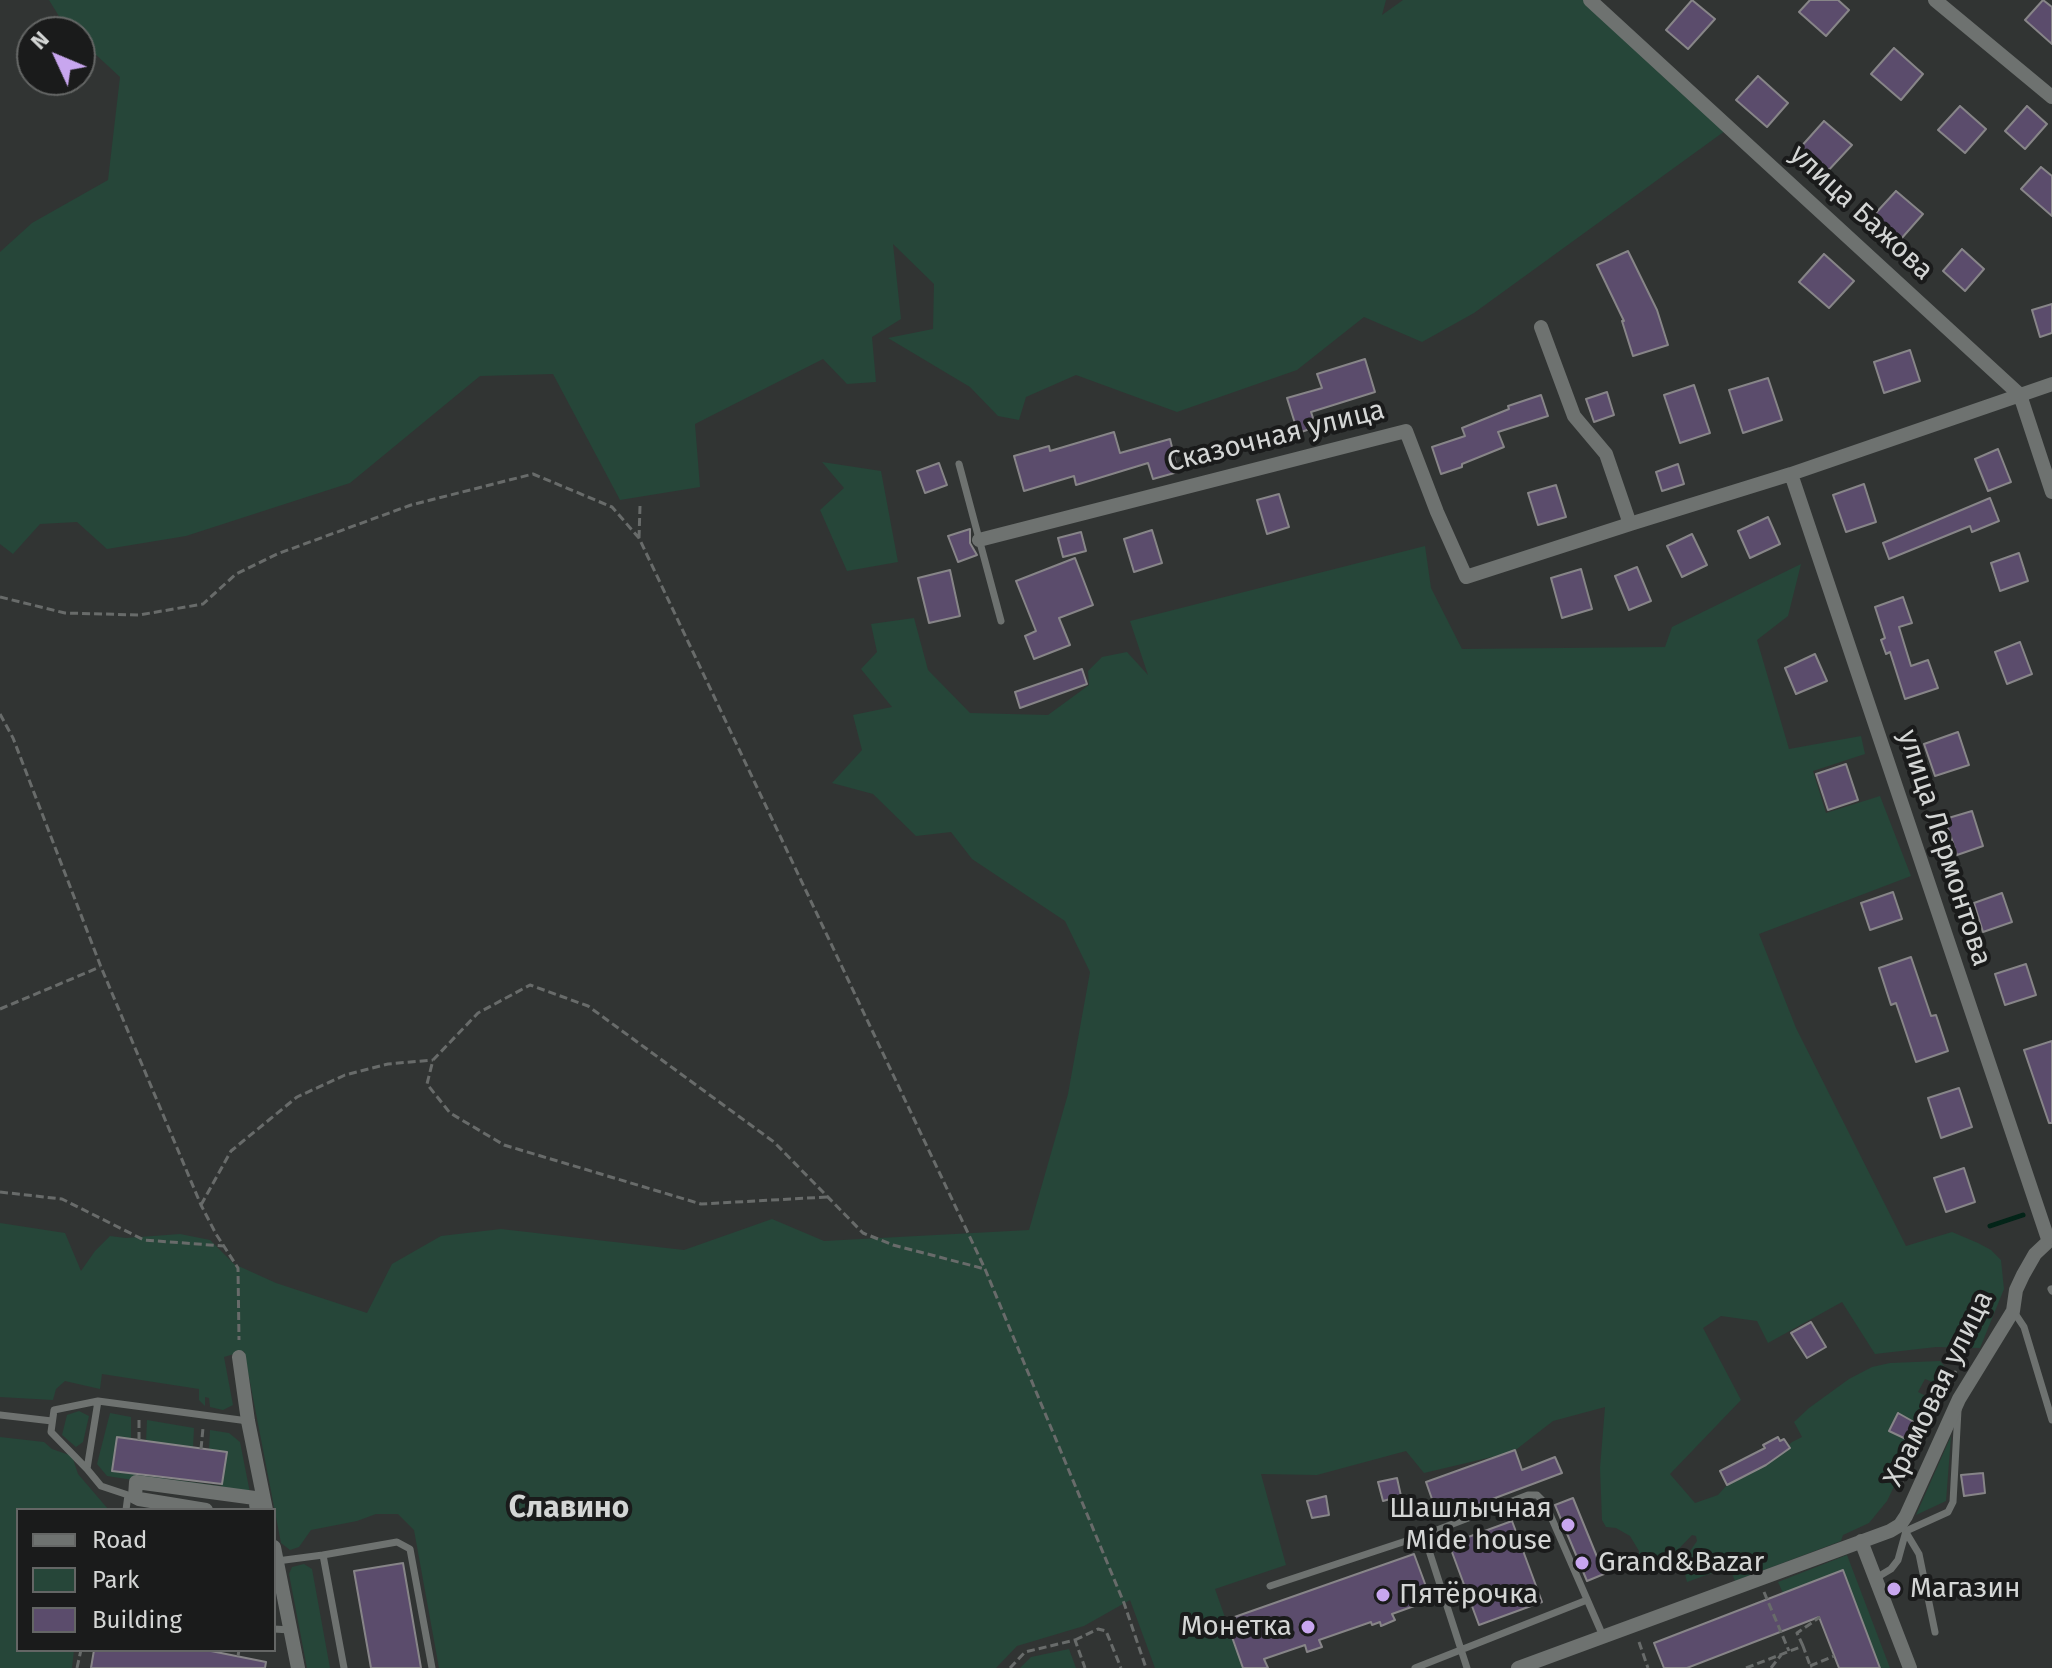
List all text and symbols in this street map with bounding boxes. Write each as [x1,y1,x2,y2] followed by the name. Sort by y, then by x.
[16,16,96,96] north arrow
[25,26,55,55] text: N
[1782,138,1940,288] street label: улица Бажова
[1164,394,1388,480] street label: Сказочная улица
[1890,726,1998,970] street label: улица Лермонтова
[1877,1286,2001,1492] street label: Храмовая улица
[509,1491,629,1527] district label: Славино
[1389,1492,1552,1558] place label: Шашлычная Mide house
[16,1508,276,1652] legend
[1559,1516,1577,1534] marker: Шашлычная Mide house
[92,1526,147,1554] text: Road
[1598,1546,1764,1580] place label: Grand&Bazar
[1573,1554,1591,1572] marker: Grand&Bazar
[92,1566,139,1594] text: Park
[1910,1572,2021,1606] place label: Магазин
[1399,1578,1538,1612] place label: Пятёрочка
[1885,1580,1903,1598] marker: Магазин
[1374,1586,1392,1604] marker: Пятёрочка
[92,1606,182,1634] text: Building
[1181,1610,1292,1644] place label: Монетка
[1299,1618,1317,1636] marker: Монетка

